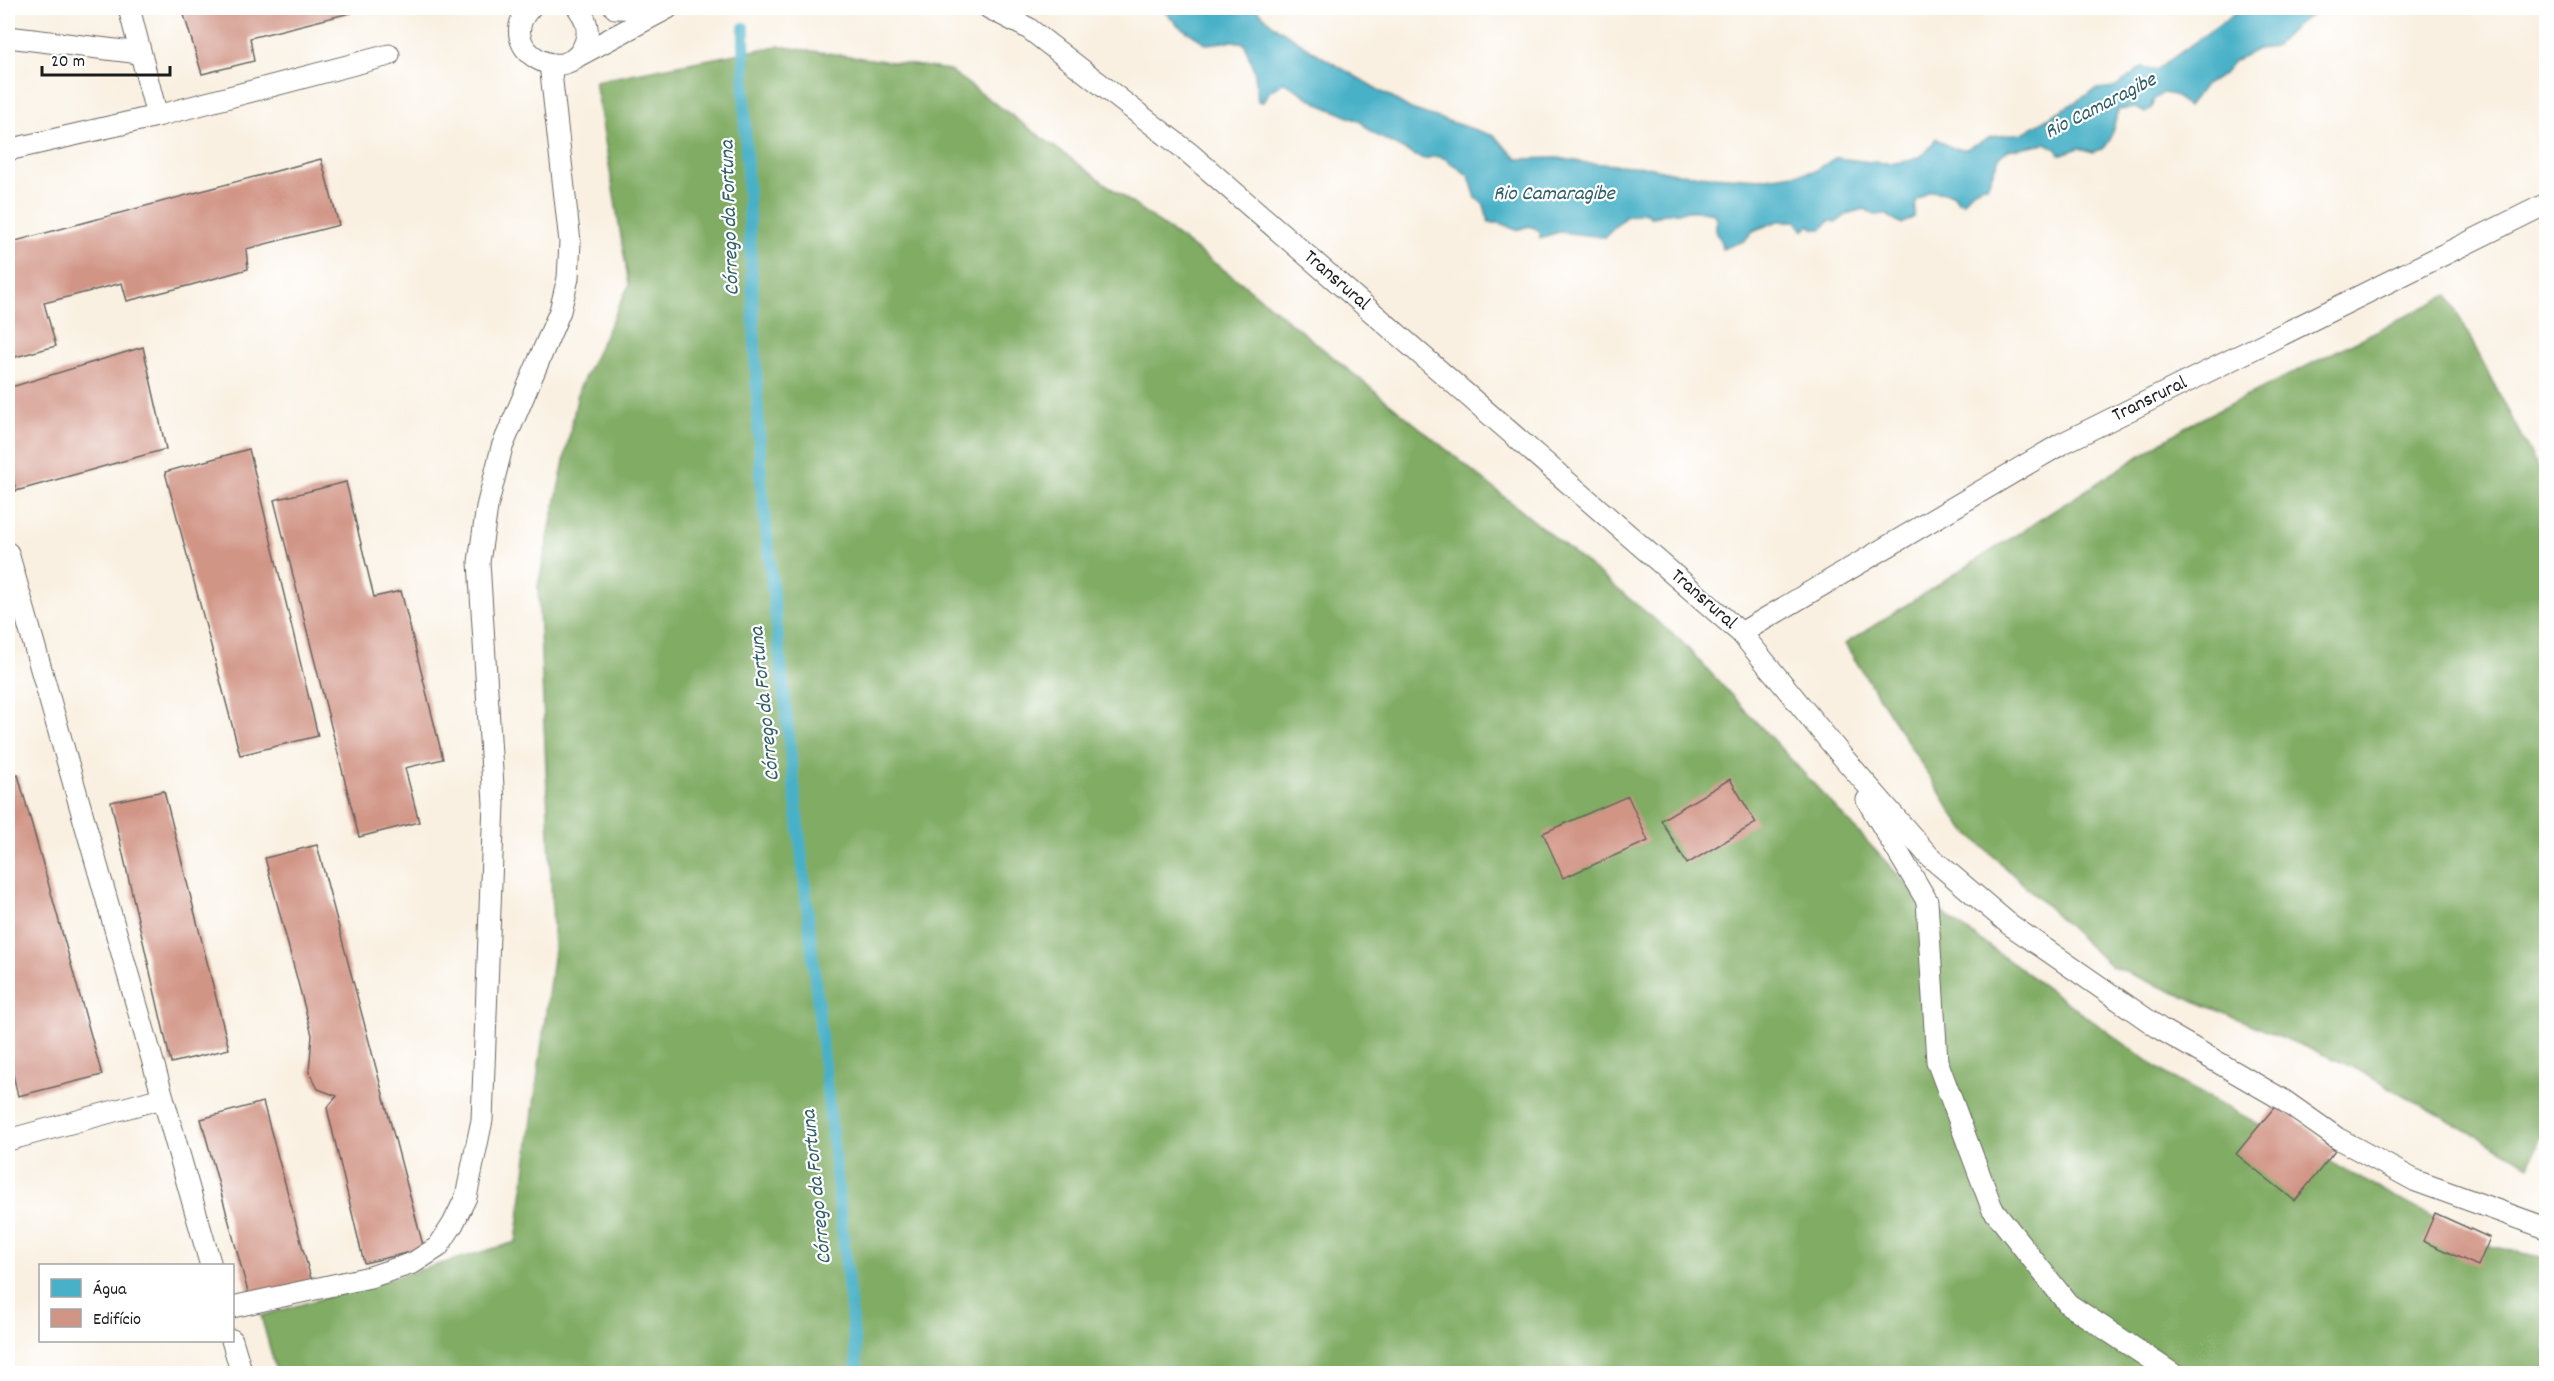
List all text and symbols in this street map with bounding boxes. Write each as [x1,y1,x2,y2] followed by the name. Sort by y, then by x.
[42,39,170,77] scale bar
[51,50,85,75] text: 20 m
[2040,65,2164,148] water label: Rio Camaragibe
[713,139,749,296] water label: Córrego da Fortuna
[1493,180,1617,210] water label: Rio Camaragibe
[1297,244,1376,318] street label: Transrural
[2108,370,2192,430] street label: Transrural
[1664,563,1743,637] street label: Transrural
[743,624,789,783] water label: Córrego da Fortuna
[795,1107,841,1266] water label: Córrego da Fortuna
[39,1264,234,1342] legend
[93,1278,127,1303] text: Água
[93,1308,141,1333] text: Edifício

